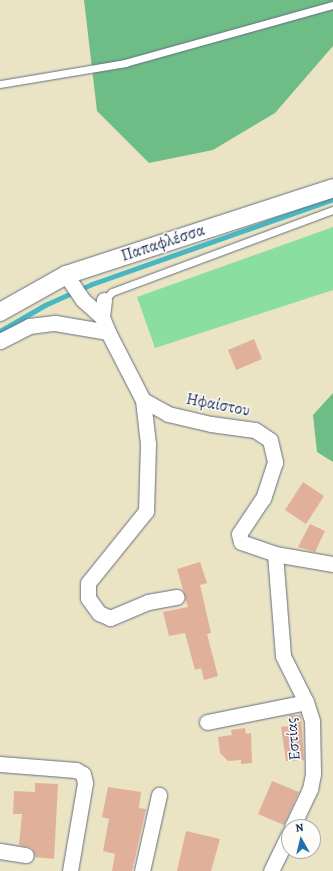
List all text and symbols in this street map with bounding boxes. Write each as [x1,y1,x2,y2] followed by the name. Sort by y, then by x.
[119,220,207,266] street label: Παπαφλέσσα
[185,389,251,421] street label: Ηφαίστου
[282,717,304,761] street label: Εστίας
[281,819,321,859] north arrow
[294,820,304,836] text: N

